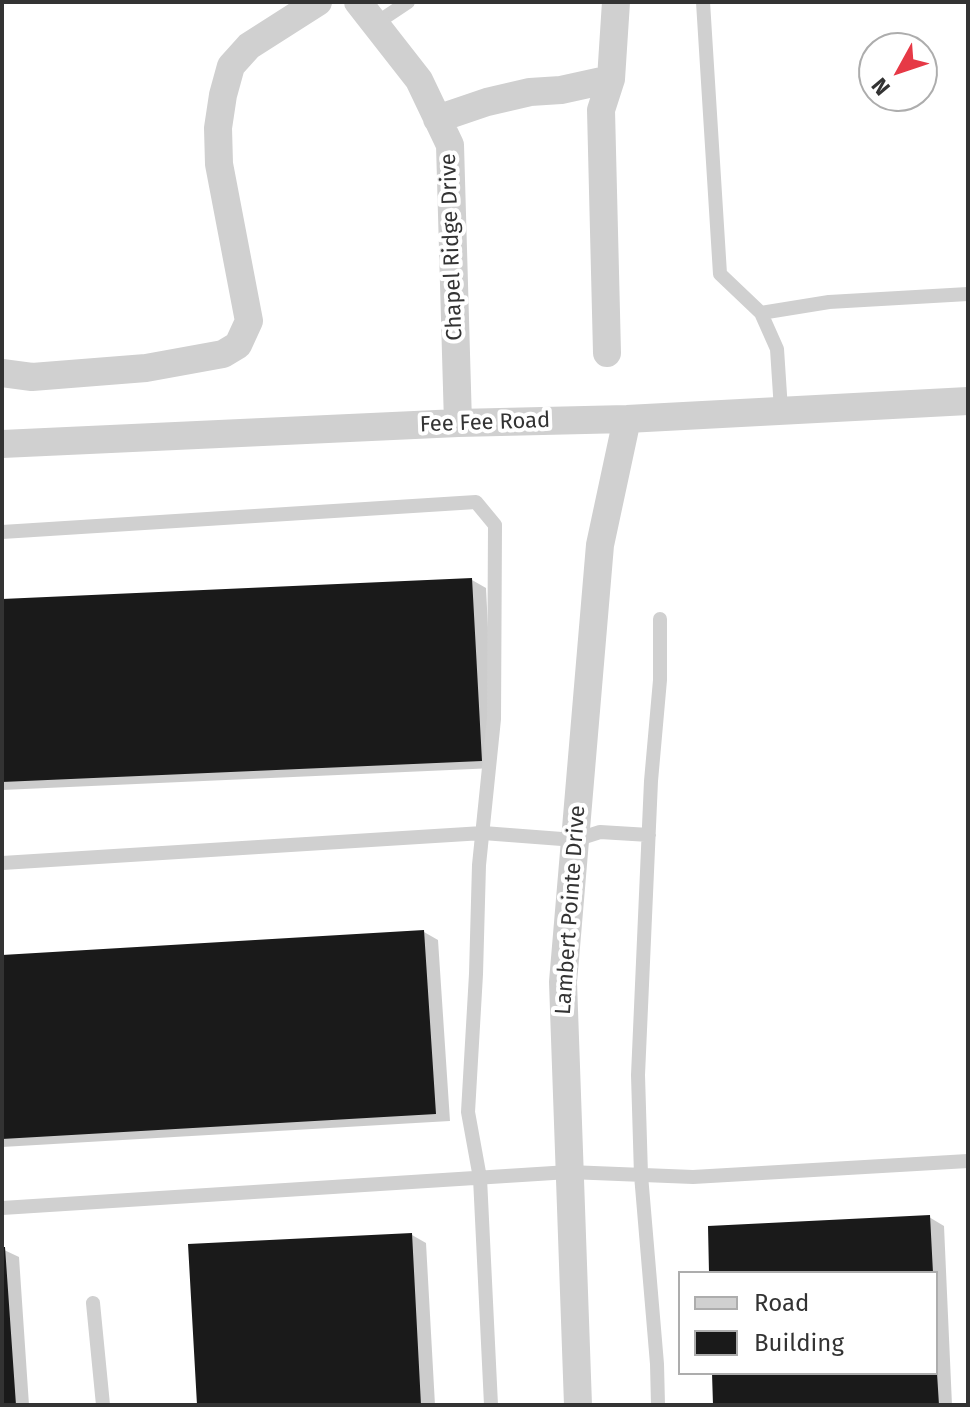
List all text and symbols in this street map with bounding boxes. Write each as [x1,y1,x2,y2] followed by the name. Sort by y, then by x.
[858,32,938,112] north arrow
[866,72,896,101] text: N
[436,153,468,341] street label: Chapel Ridge Drive
[419,408,551,438] street label: Fee Fee Road
[551,804,591,1016] street label: Lambert Pointe Drive
[678,1271,938,1375] legend
[754,1289,809,1317] text: Road
[754,1329,844,1357] text: Building

